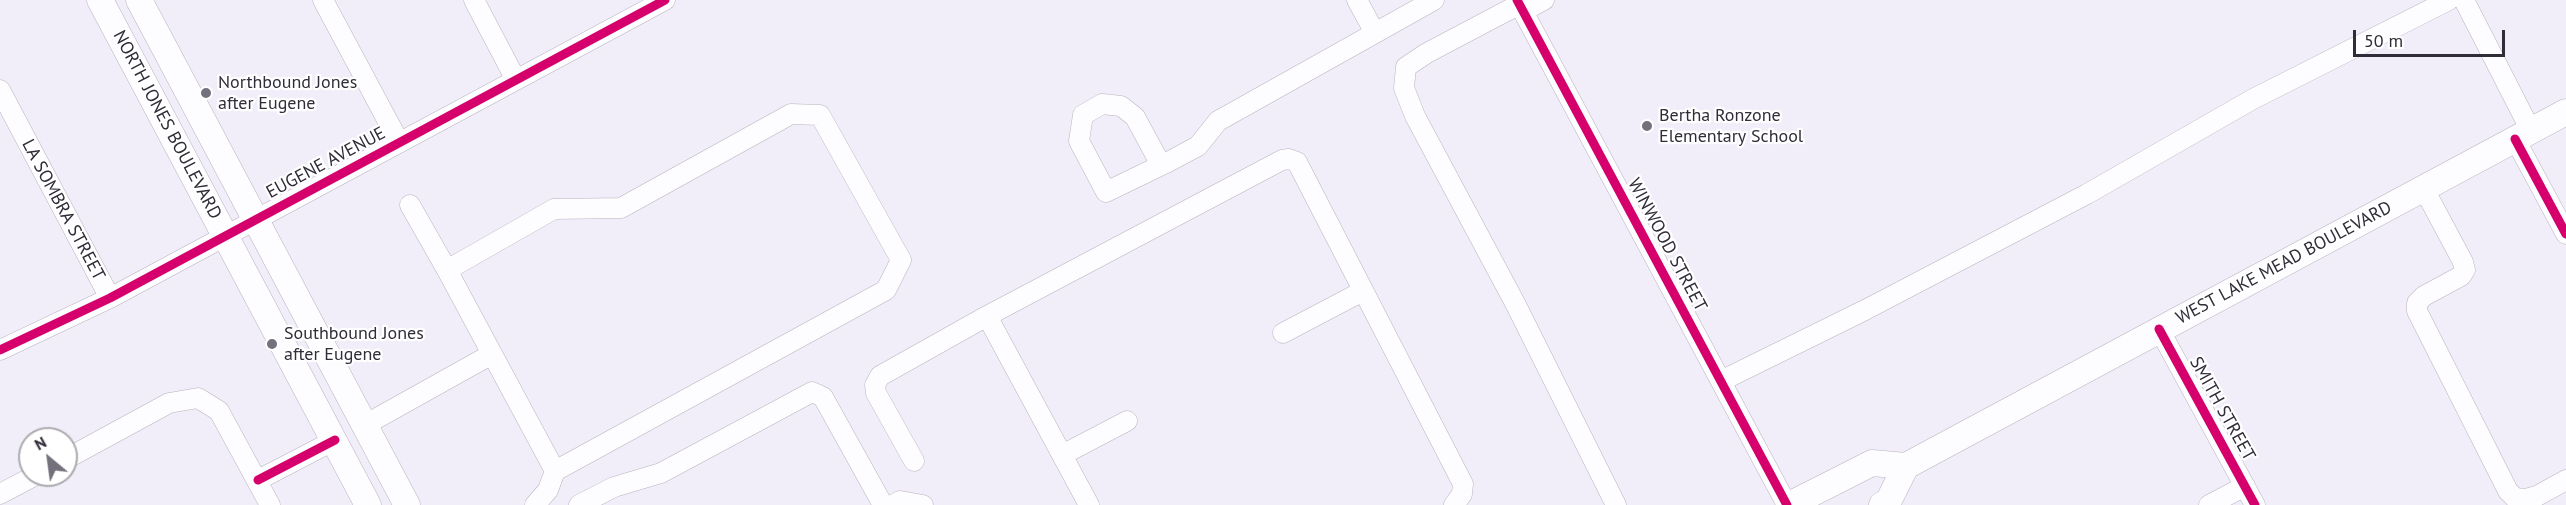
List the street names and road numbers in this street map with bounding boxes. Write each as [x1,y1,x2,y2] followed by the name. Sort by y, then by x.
[108,27,226,223] street label: NORTH JONES BOULEVARD
[263,123,389,203] street label: EUGENE AVENUE
[17,136,109,284] street label: LA SOMBRA STREET
[1623,175,1711,315] street label: WINWOOD STREET
[2172,197,2396,329] street label: WEST LAKE MEAD BOULEVARD
[2185,353,2259,465] street label: SMITH STREET

